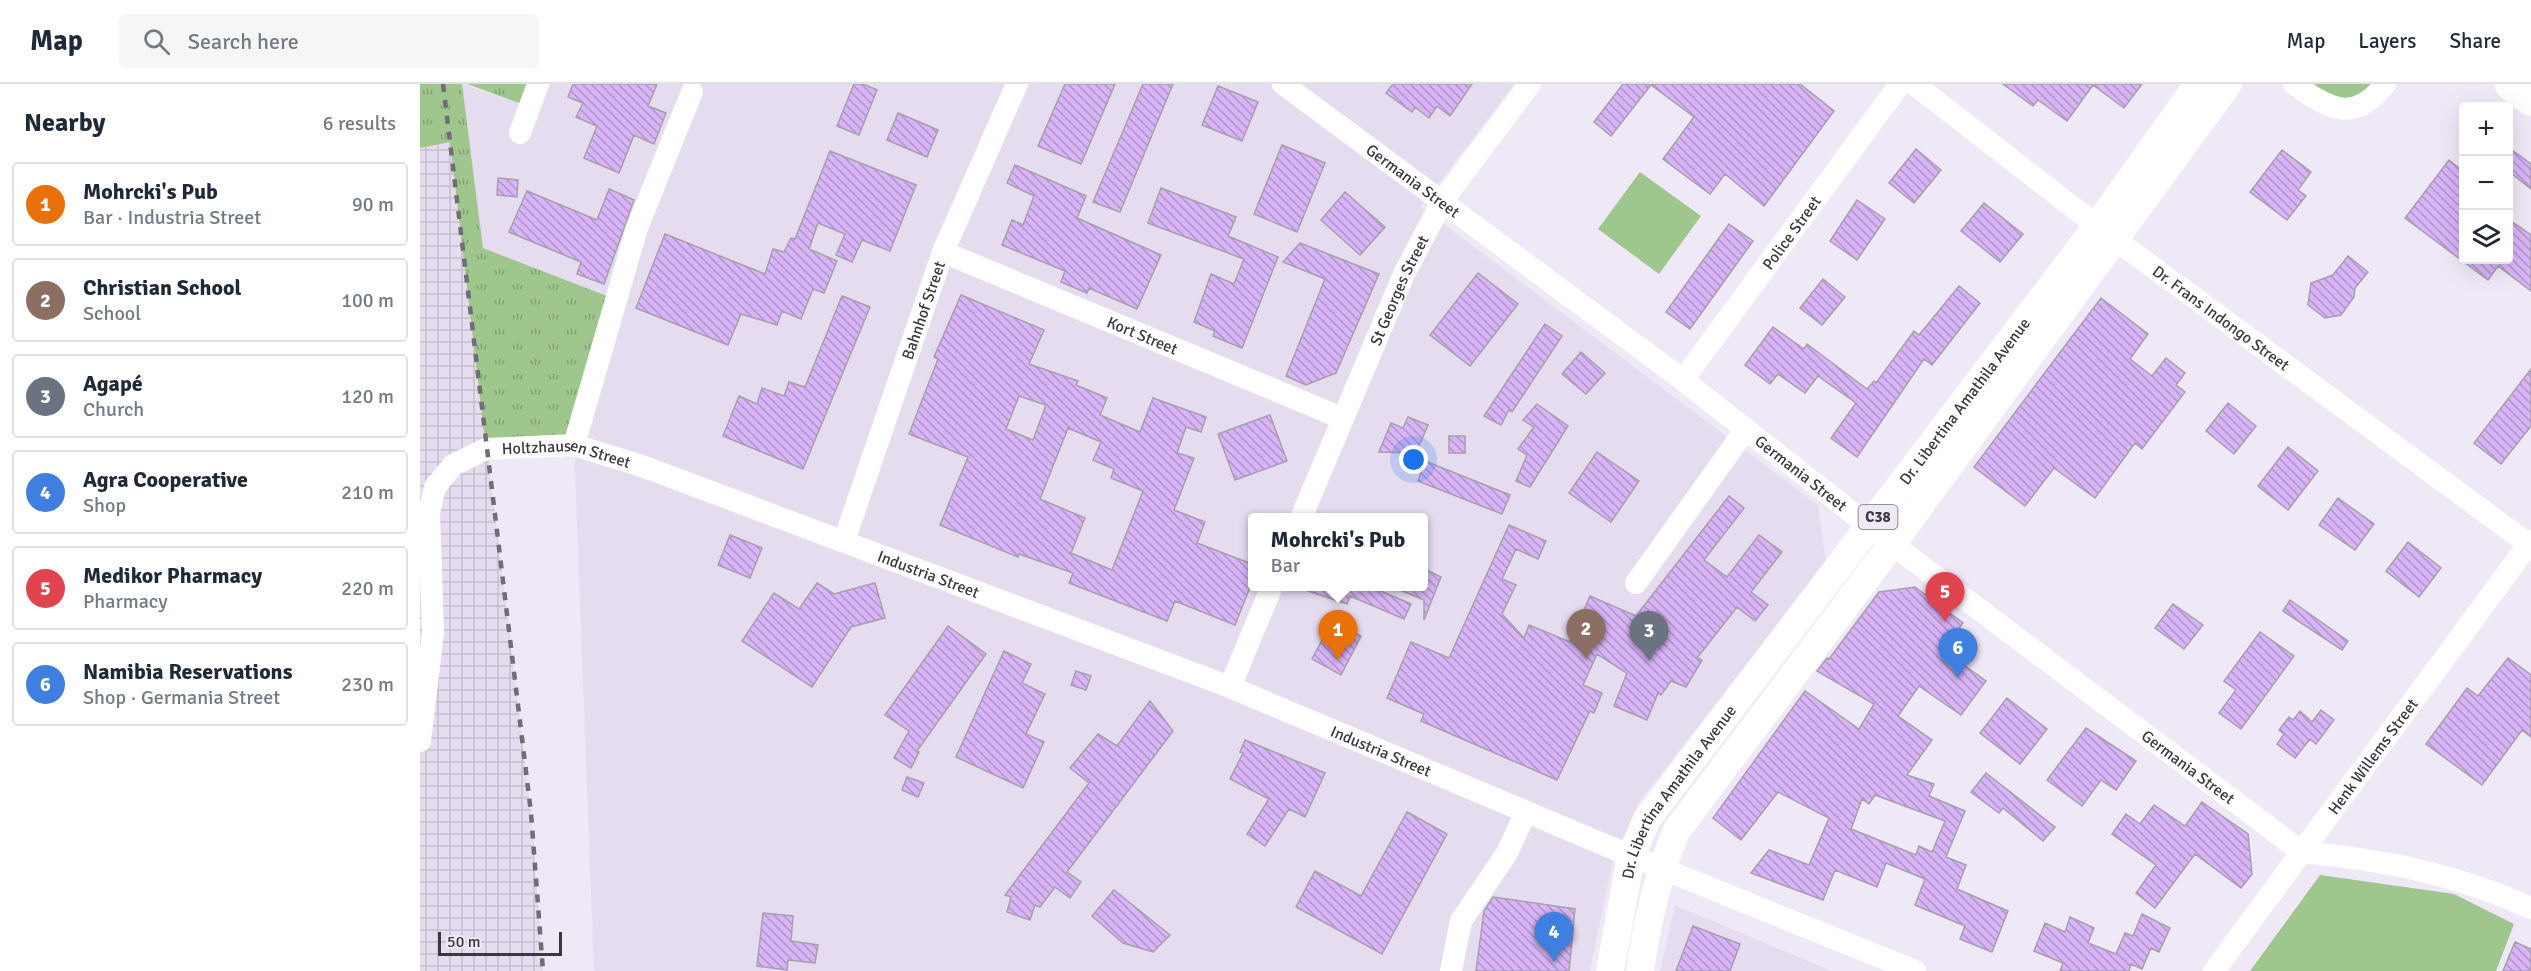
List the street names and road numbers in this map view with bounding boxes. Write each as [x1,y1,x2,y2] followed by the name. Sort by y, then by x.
[1362,140,1464,223] street label: Germania Street
[1758,192,1826,274] street label: Police Street
[1366,232,1434,349] street label: St Georges Street
[898,258,950,362] street label: Bahnhof Street
[2148,261,2293,376] street label: Dr. Frans Indongo Street
[1104,312,1181,360] street label: Kort Street
[1895,314,2035,489] street label: Dr. Libertina Amathila Avenue
[1751,431,1851,516] street label: Germania Street
[501,435,633,473] street label: Holtzhausen Street
[1858,505,1898,529] road number: C38
[874,546,982,603] street label: Industria Street
[2324,694,2423,819] street label: Henk Willems Street
[1618,701,1741,881] street label: Dr. Libertina Amathila Avenue
[1327,722,1434,782] street label: Industria Street
[2137,726,2239,809] street label: Germania Street

